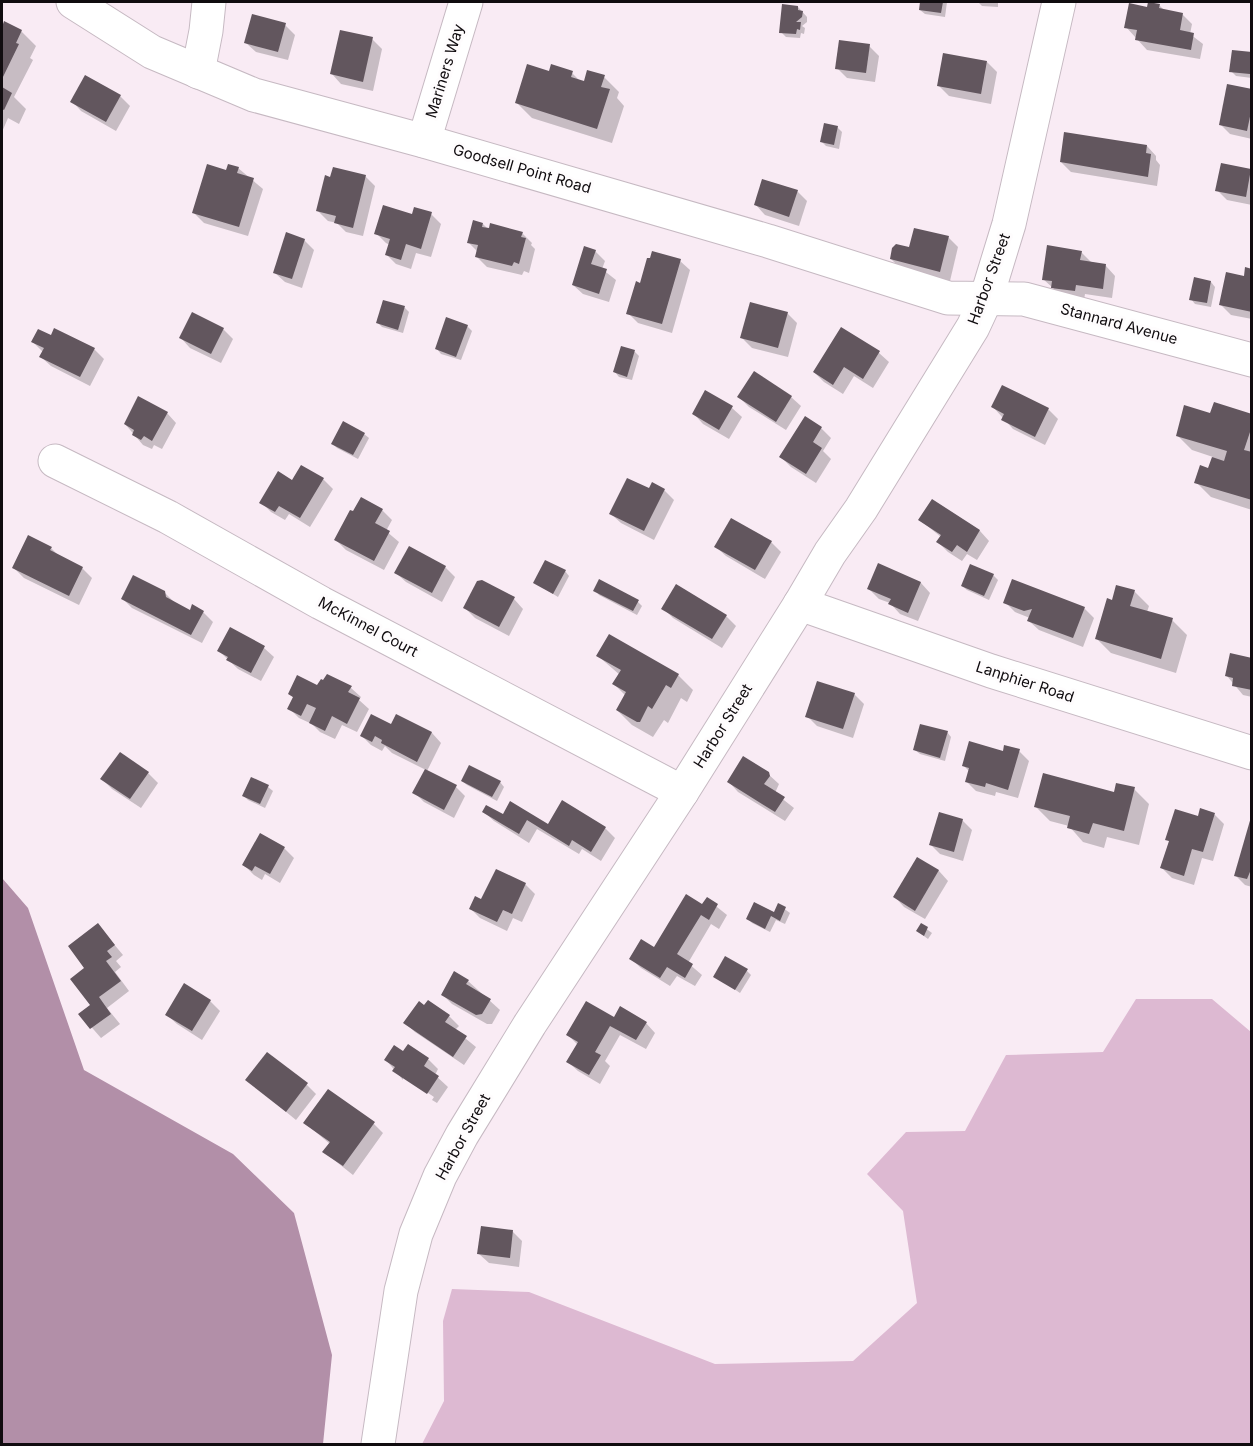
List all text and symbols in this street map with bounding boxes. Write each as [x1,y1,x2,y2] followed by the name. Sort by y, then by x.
[421,21,468,120] street label: Mariners Way
[451,140,593,197] street label: Goodsell Point Road
[963,230,1014,327] street label: Harbor Street
[1058,299,1180,348] street label: Stannard Avenue
[315,592,421,661] street label: McKinnel Court
[974,657,1077,706] street label: Lanphier Road
[689,680,756,771] street label: Harbor Street
[431,1090,494,1183] street label: Harbor Street

